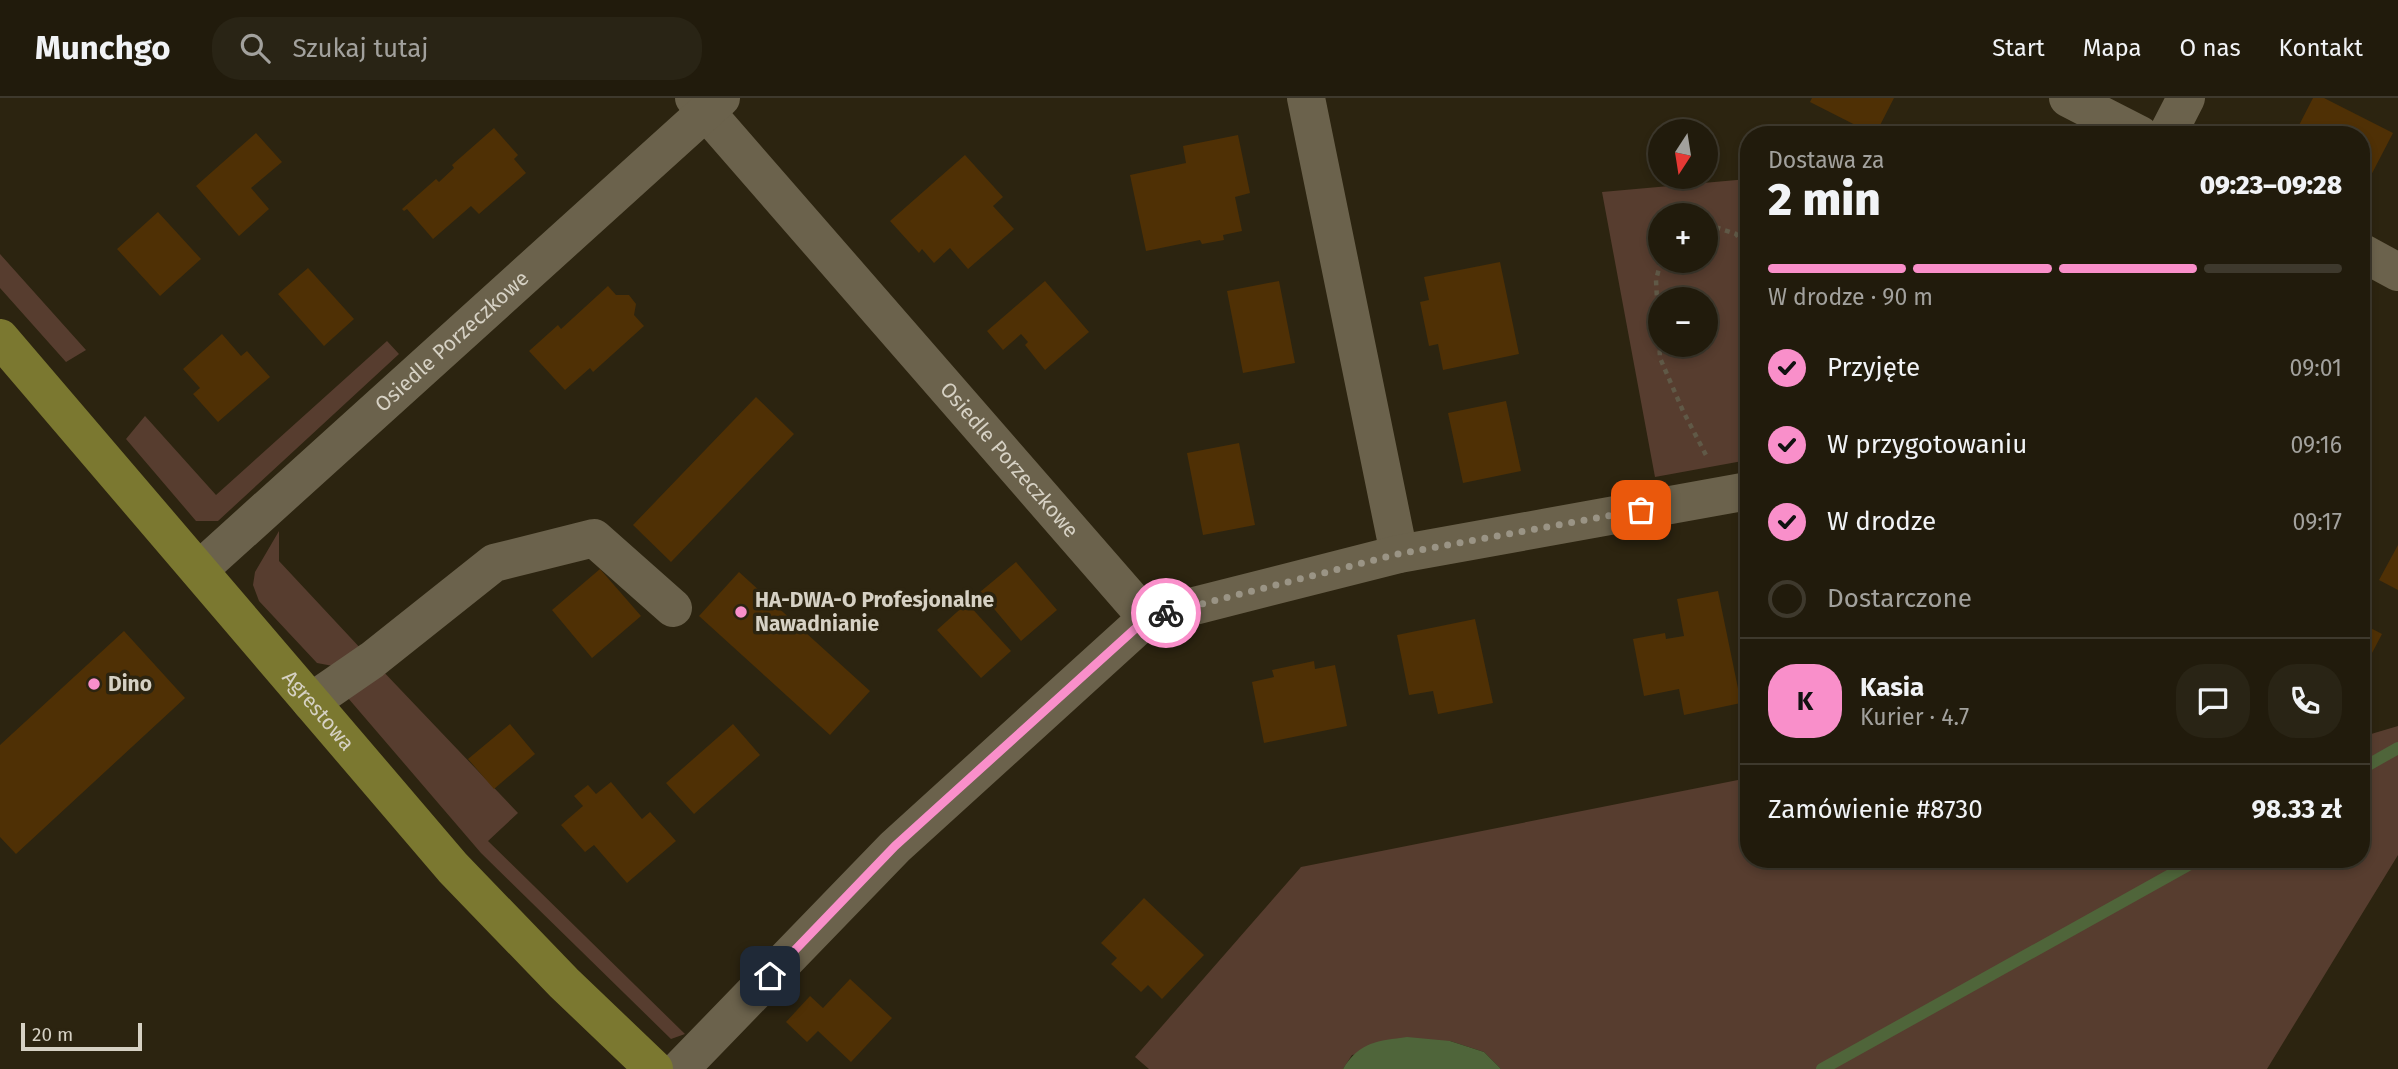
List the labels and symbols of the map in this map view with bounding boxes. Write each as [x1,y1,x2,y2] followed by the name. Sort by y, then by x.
[1648,119,1718,189] north arrow
[370,265,534,417] street label: Osiedle Porzeczkowe
[934,377,1084,543] street label: Osiedle Porzeczkowe
[1611,480,1671,540] pin
[1131,578,1201,648] courier
[755,587,995,637] place label: HA-DWA-O Profesjonalne Nawadnianie
[733,604,749,620] marker: HA-DWA-O Profesjonalne Nawadnianie
[277,665,360,756] street label: Agrestowa
[108,671,152,697] place label: Dino
[86,676,102,692] marker: Dino
[740,946,800,1006] pin
[21,1020,142,1052] scale bar

